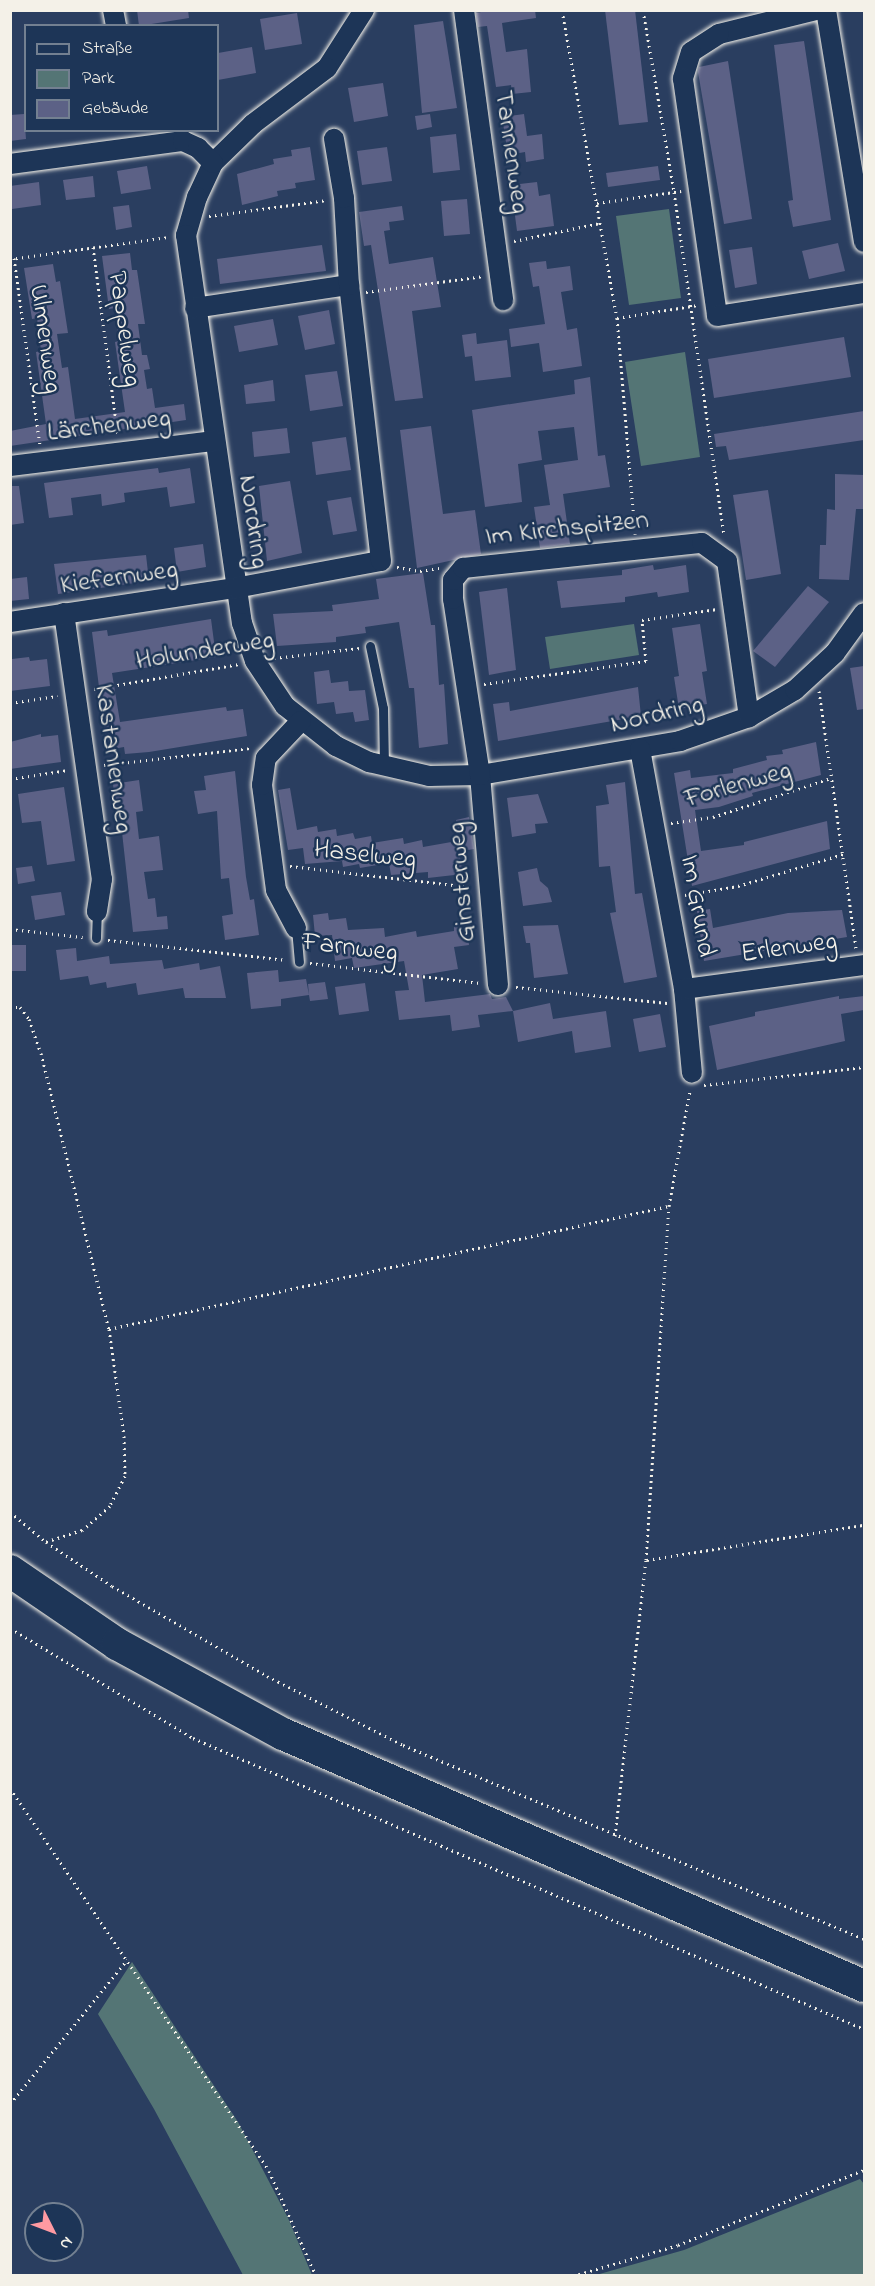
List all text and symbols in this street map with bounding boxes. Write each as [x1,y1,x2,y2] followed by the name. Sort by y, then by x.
[24,24,219,132] legend
[82,36,132,62] text: Straße
[82,66,115,92] text: Park
[486,88,536,216] street label: Tannenweg
[82,96,148,122] text: Gebäude
[100,269,148,389] street label: Pappelweg
[21,282,69,396] street label: Ulmenweg
[45,402,173,450] street label: Lärchenweg
[230,473,276,571] street label: Nordring
[484,504,650,554] street label: Im Kirchspitzen
[58,554,180,602] street label: Kiefernweg
[133,624,277,678] street label: Holunderweg
[86,682,140,836] street label: Kastanienweg
[607,689,707,741] street label: Nordring
[681,754,795,816] street label: Forlenweg
[441,821,483,943] street label: Ginsterweg
[312,834,418,876] street label: Haselweg
[672,852,722,960] street label: Im Grund
[739,925,839,971] street label: Erlenweg
[301,926,399,970] street label: Farnweg
[24,2202,84,2262] north arrow
[53,2231,78,2255] text: N

